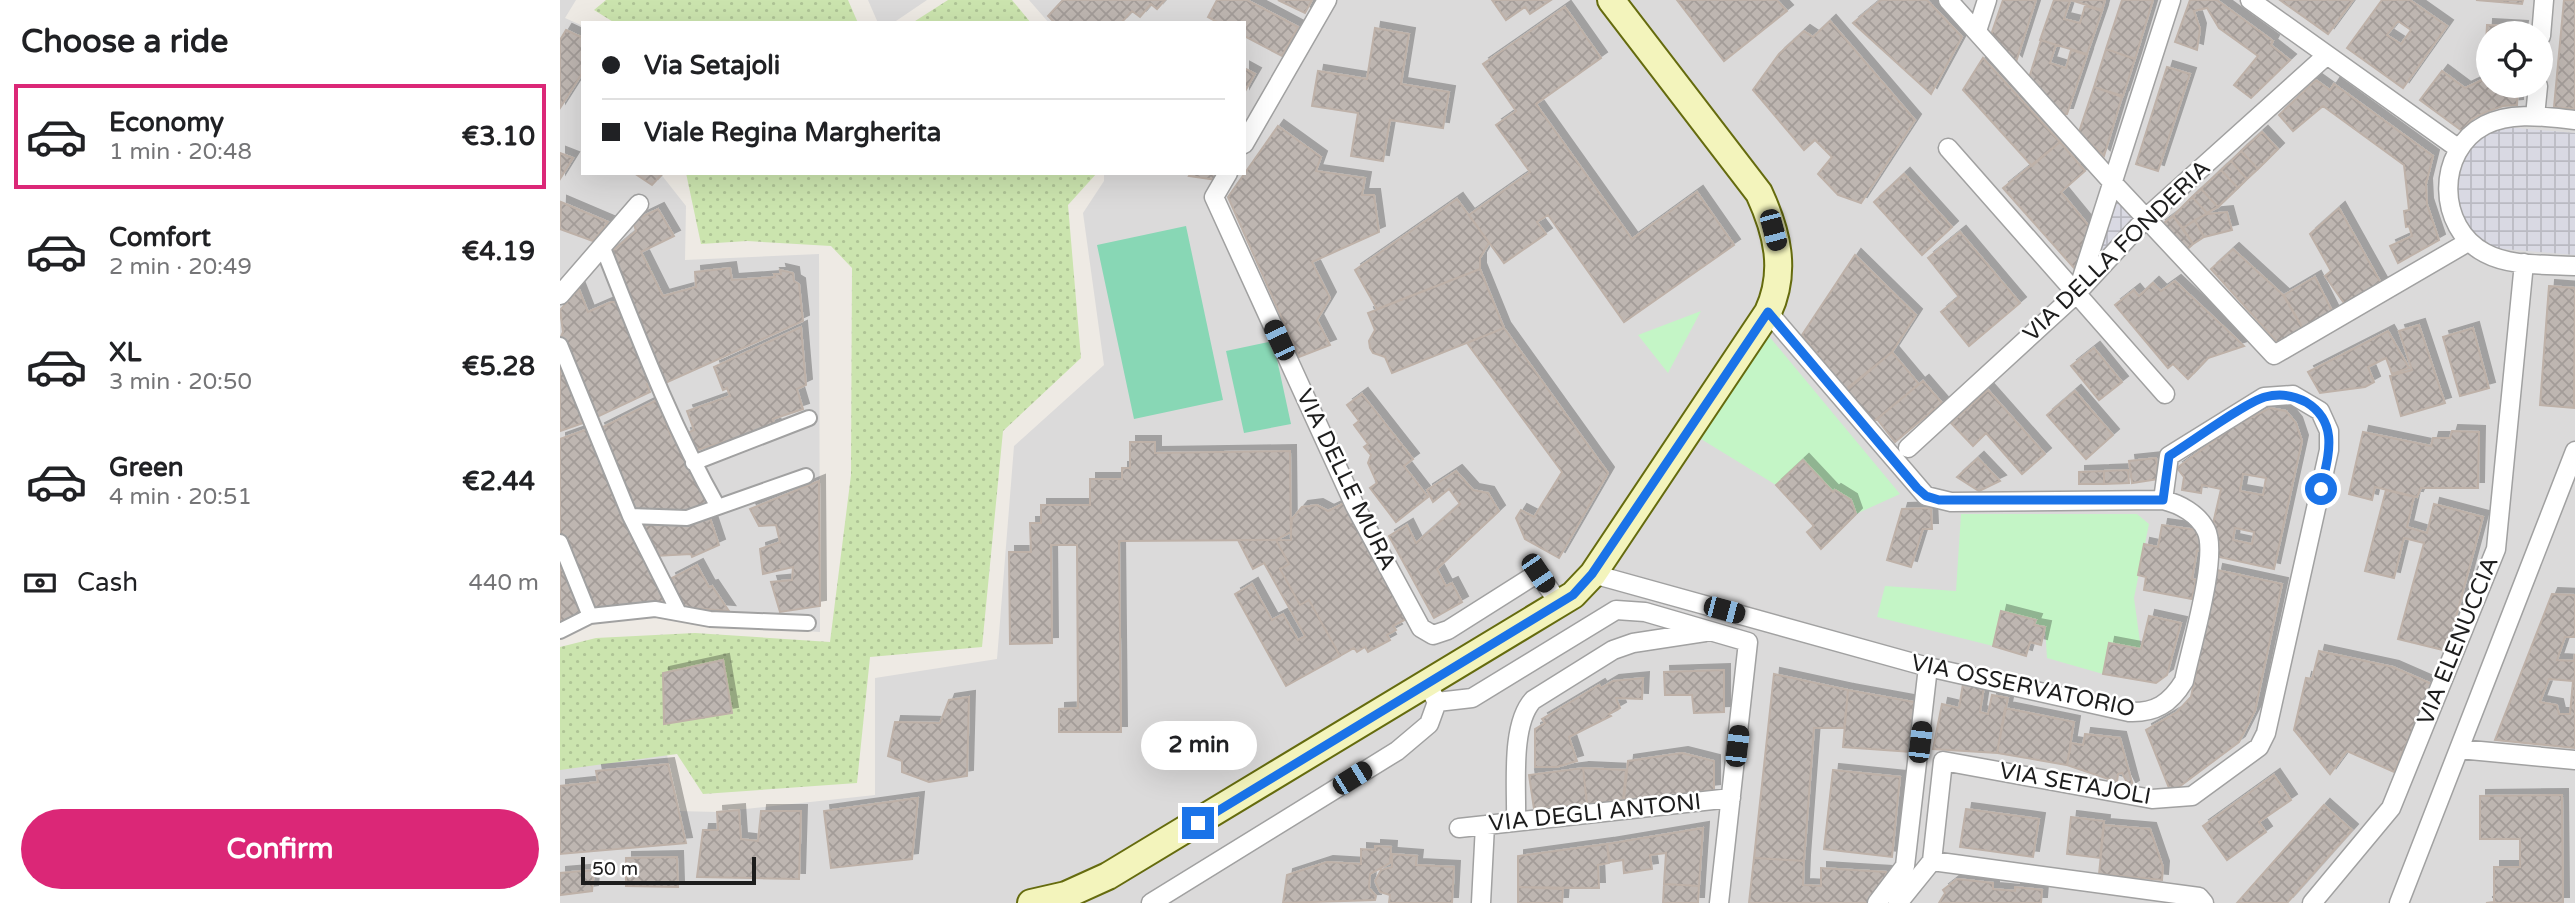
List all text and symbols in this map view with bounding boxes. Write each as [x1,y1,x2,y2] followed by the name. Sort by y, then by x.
[2476,21,2553,98] map controls
[2476,21,2553,98] button: locate
[21,23,228,61] text: Choose a ride
[644,50,780,81] text: Via Setajoli
[25,105,88,168] icon: car
[109,107,224,138] text: Economy
[644,117,941,148] text: Viale Regina Margherita
[462,121,535,152] text: €3.10
[109,138,252,166] text: 1 min · 20:48
[2018,154,2216,348] street label: VIA DELLA FONDERIA
[1758,207,1789,253] car
[25,220,88,283] icon: car
[109,222,211,253] text: Comfort
[462,236,535,267] text: €4.19
[109,253,252,281] text: 2 min · 20:49
[1261,317,1298,363] car
[25,335,88,398] icon: car
[109,337,141,368] text: XL
[462,351,535,382] text: €5.28
[109,368,252,396] text: 3 min · 20:50
[1290,385,1402,575] street label: VIA DELLE MURA
[25,450,88,513] icon: car
[109,452,184,483] text: Green
[462,466,535,497] text: €2.44
[2305,473,2337,505] route start
[109,483,252,511] text: 4 min · 20:51
[1518,550,1559,596] car
[2411,553,2505,729] street label: VIA ELENUCCIA
[21,564,59,602] icon: cash
[77,567,138,598] text: Cash
[469,569,539,597] text: 440 m
[1701,594,1748,626] car
[1909,649,2137,723] street label: VIA OSSERVATORIO
[1908,720,1933,764] car
[1140,722,1256,770] callout: 2 min
[1725,724,1750,768] car
[1168,731,1230,759] text: 2 min
[1997,757,2153,811] street label: VIA SETAJOLI
[1329,758,1376,798] car
[1487,788,1703,838] street label: VIA DEGLI ANTONI
[1182,807,1214,839] route end
[21,809,539,889] button: Confirm
[581,854,756,886] scale bar
[592,858,638,880] text: 50 m

